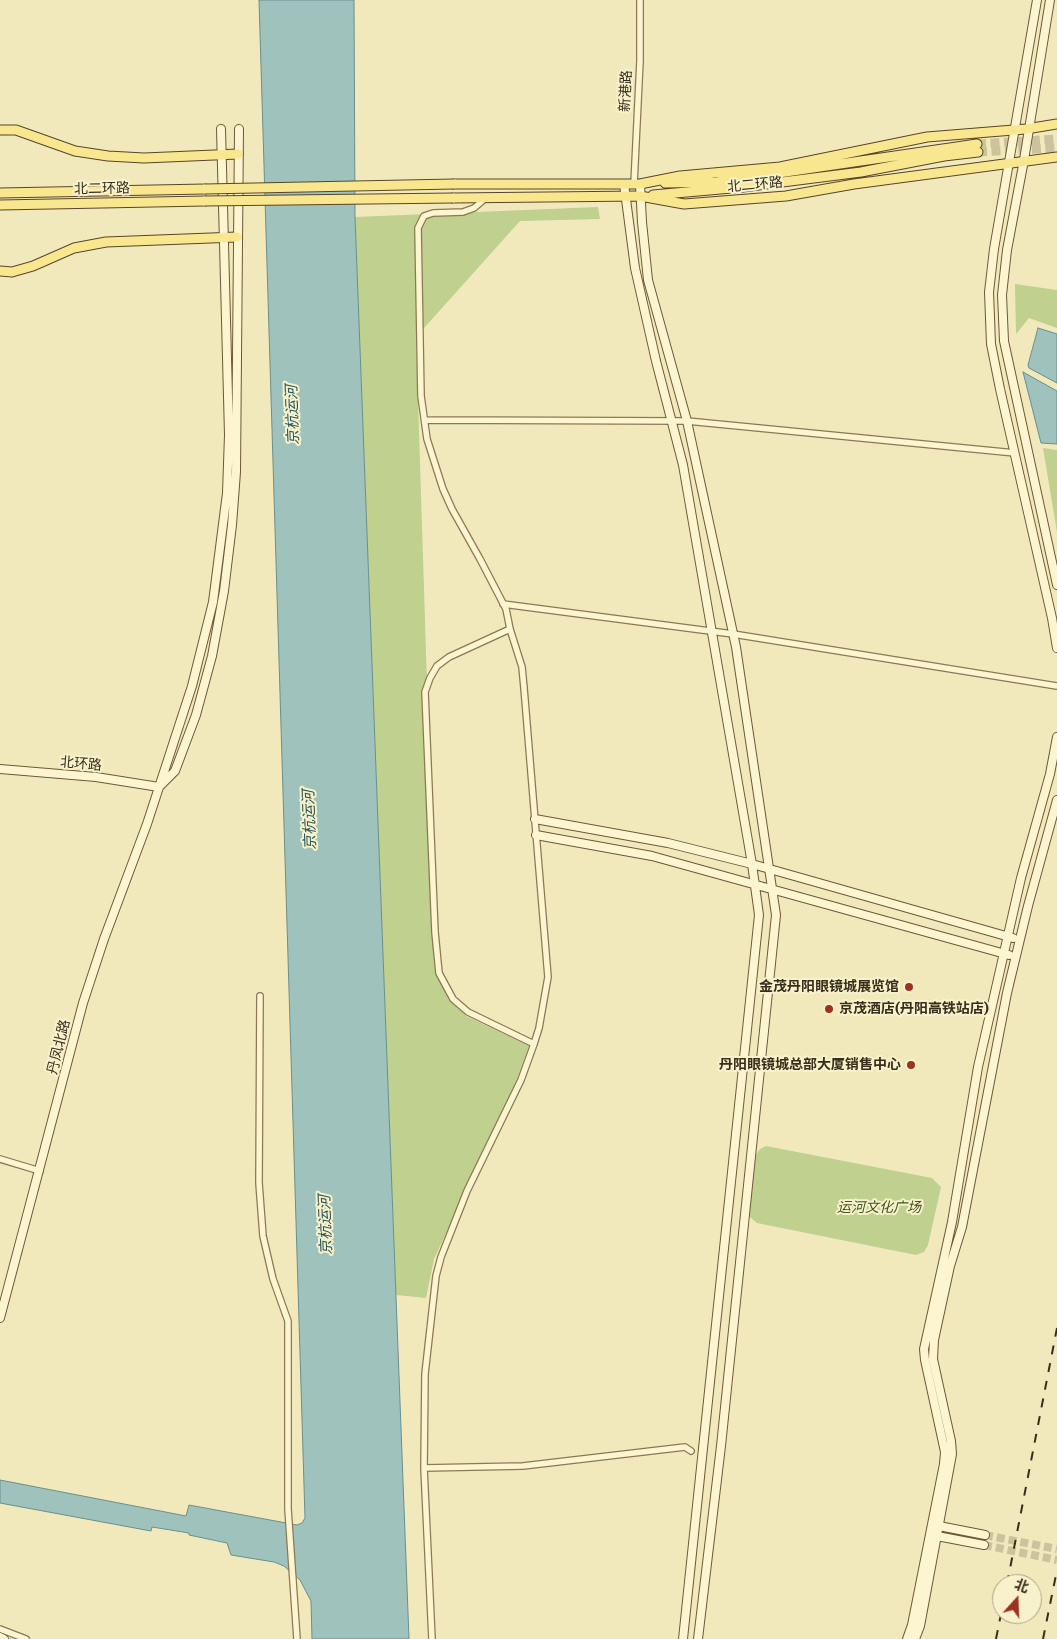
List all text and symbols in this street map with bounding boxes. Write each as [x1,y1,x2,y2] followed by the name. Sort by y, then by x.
[617,70,635,112] street label: 新港路
[726,174,784,196] street label: 北二环路
[74,180,130,198] street label: 北二环路
[283,385,303,445] water label: 京杭运河
[59,754,103,774] street label: 北环路
[300,790,320,850] water label: 京杭运河
[759,979,899,995] place label: 金茂丹阳眼镜城展览馆
[903,981,915,993] marker: 金茂丹阳眼镜城展览馆
[839,1001,989,1017] place label: 京茂酒店(丹阳高铁站店)
[823,1003,835,1015] marker: 京茂酒店(丹阳高铁站店)
[44,1018,74,1076] street label: 丹凤北路
[719,1057,901,1073] place label: 丹阳眼镜城总部大厦销售中心
[905,1059,917,1071] marker: 丹阳眼镜城总部大厦销售中心
[316,1195,336,1255] water label: 京杭运河
[837,1200,921,1216] park label: 运河文化广场
[992,1574,1042,1624] north arrow
[1012,1575,1031,1597] text: 北

